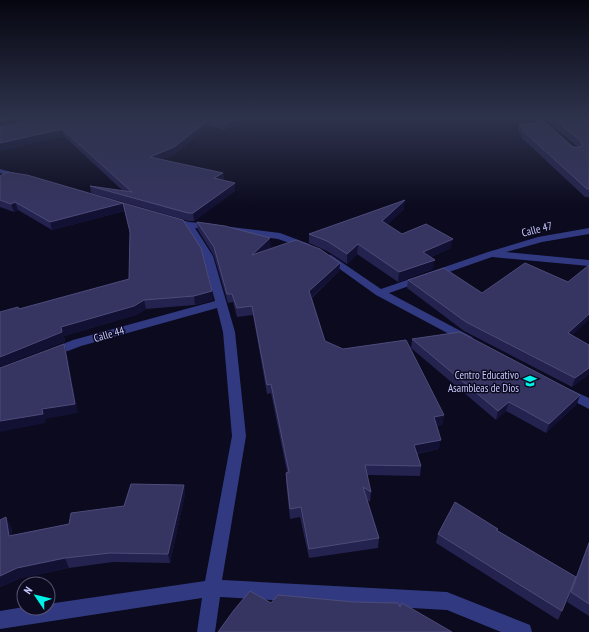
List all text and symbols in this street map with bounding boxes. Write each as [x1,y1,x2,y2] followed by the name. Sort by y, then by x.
[520,218,554,240] street label: Calle 47
[92,323,126,345] street label: Calle 44
[448,368,519,395] place label: Centro Educativo Asambleas de Dios
[522,373,538,389] school or university icon: Centro Educativo Asambleas de Dios
[16,576,56,616] north arrow
[20,584,35,597] text: N

